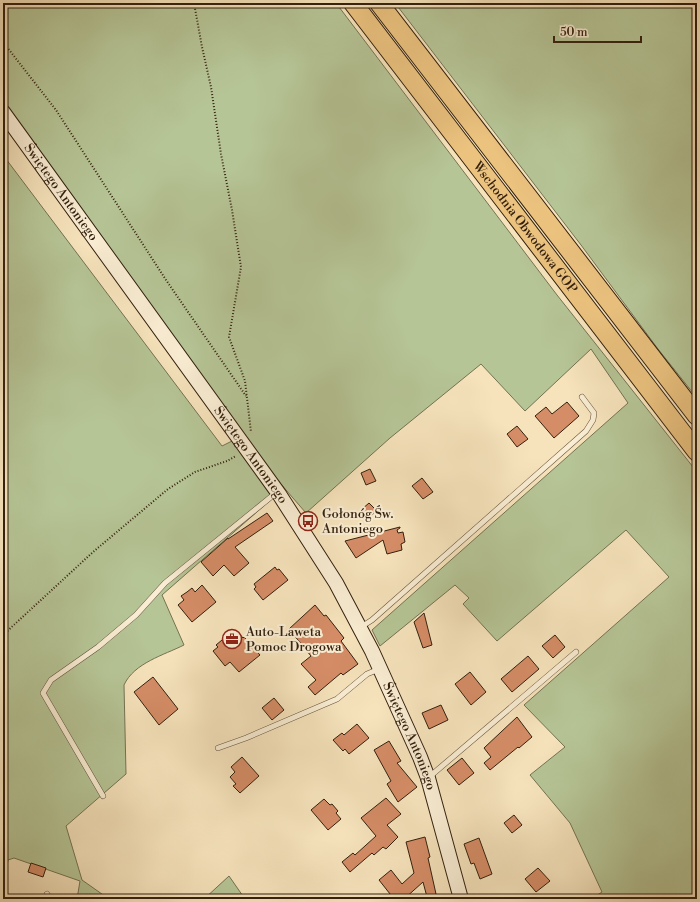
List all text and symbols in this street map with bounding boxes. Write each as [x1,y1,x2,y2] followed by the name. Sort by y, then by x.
[554,18,641,44] scale bar
[560,25,588,40] text: 50 m
[21,140,101,244] street label: Świętego Antoniego
[469,158,581,297] street label: Wschodnia Obwodowa GOP
[210,403,291,507] street label: Świętego Antoniego
[321,505,393,537] place label: Gołonóg Św. Antoniego
[297,510,319,532] bus stop icon: Gołonóg Św. Antoniego
[245,624,342,655] place label: Auto-Laweta Pomoc Drogowa
[221,628,243,650] office icon: Auto-Laweta Pomoc Drogowa
[379,679,439,792] street label: Świętego Antoniego

